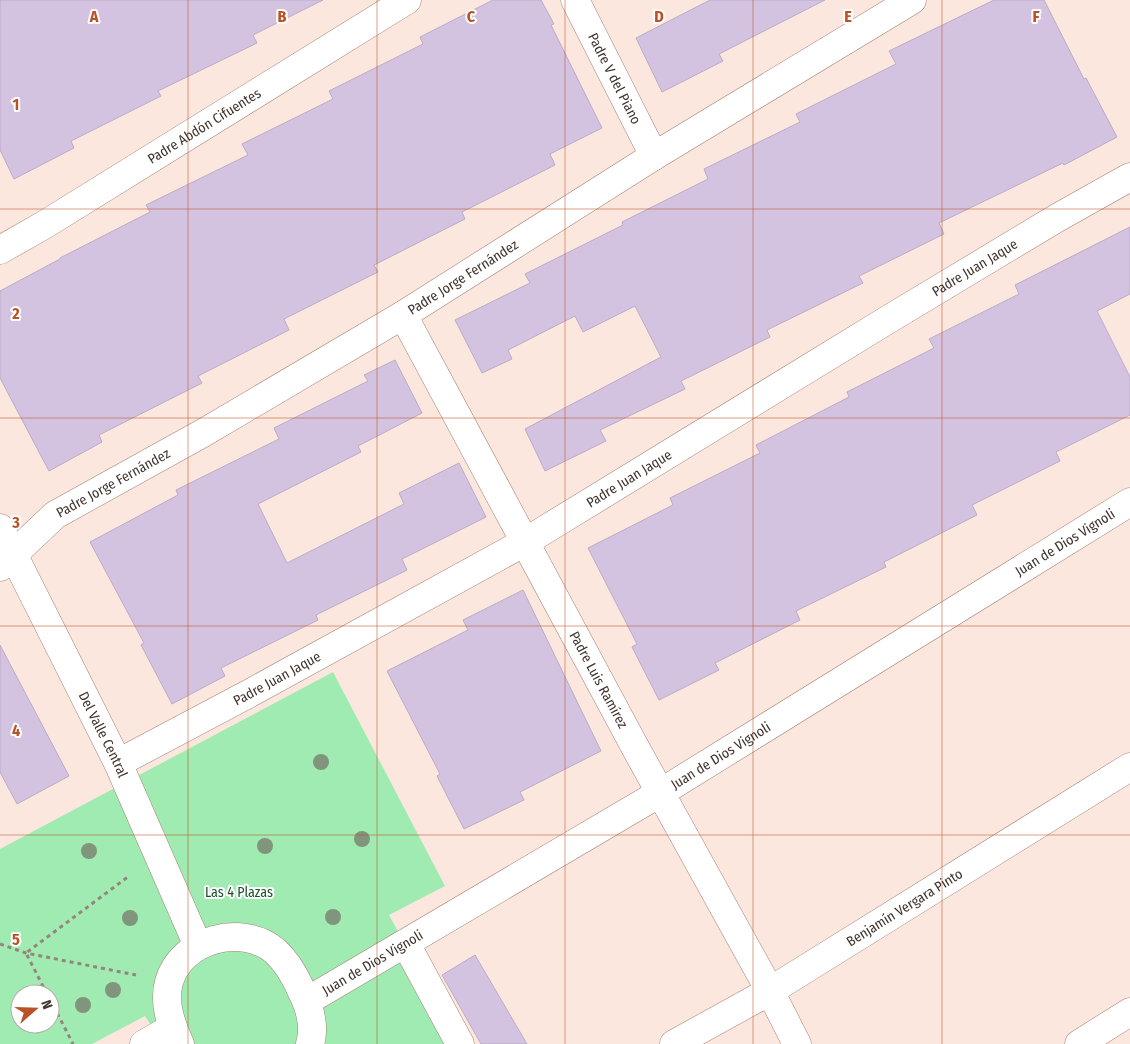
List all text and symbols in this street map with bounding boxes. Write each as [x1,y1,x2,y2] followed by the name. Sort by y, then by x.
[89,7,99,26] text: A
[278,7,287,26] text: B
[467,7,476,26] text: C
[654,7,664,26] text: D
[844,7,852,26] text: E
[1032,7,1040,26] text: F
[584,30,645,127] street label: Padre V del Piano
[145,85,264,168] street label: Padre Abdón Cifuentes
[13,95,19,114] text: 1
[405,236,522,319] street label: Padre Jorge Fernández
[929,236,1021,300] street label: Padre Juan Jaque
[11,304,20,323] text: 2
[53,445,173,522] street label: Padre Jorge Fernández
[583,446,675,511] street label: Padre Juan Jaque
[1012,505,1118,580] street label: Juan de Dios Vignoli
[11,513,20,532] text: 3
[566,629,632,732] street label: Padre Luis Ramírez
[230,648,324,709] street label: Padre Juan Jaque
[75,689,131,780] street label: Del Valle Central
[668,719,774,793] street label: Juan de Dios Vignoli
[12,721,20,740] text: 4
[843,865,966,950] street label: Benjamín Vergara Pinto
[205,884,273,901] park label: Las 4 Plazas
[319,927,426,999] street label: Juan de Dios Vignoli
[12,930,20,949] text: 5
[10,984,60,1034] north arrow
[37,998,56,1012] text: N

